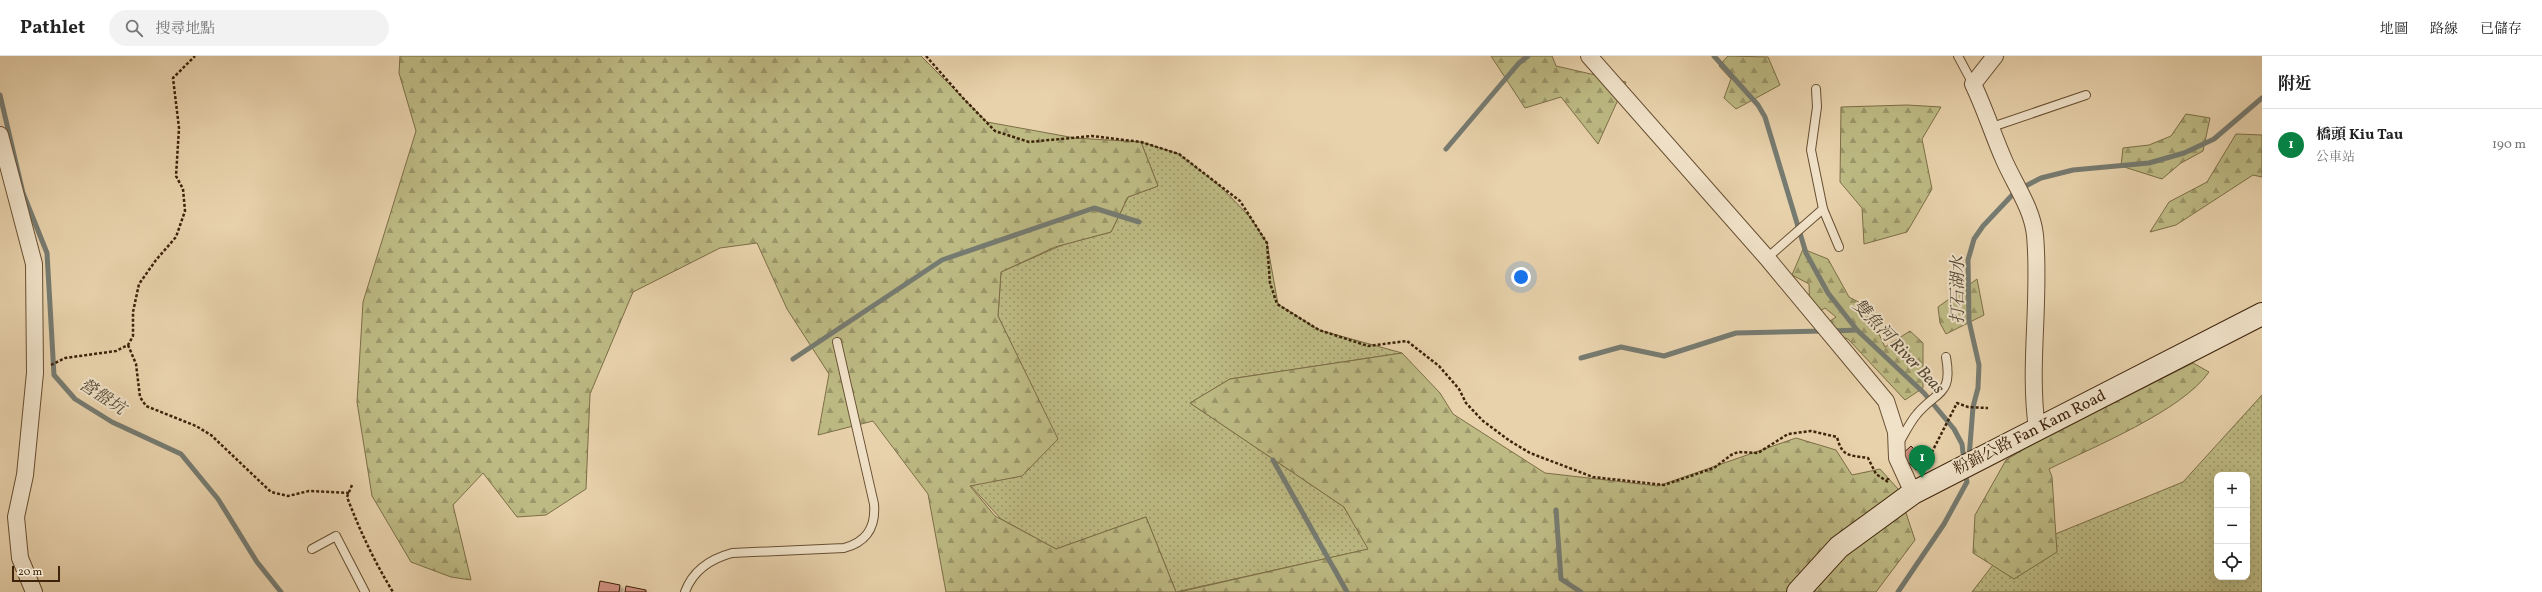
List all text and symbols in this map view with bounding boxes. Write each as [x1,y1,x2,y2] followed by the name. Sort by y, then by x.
[109,10,389,46] search box
[20,15,85,41] text: Pathlet
[123,17,145,39] icon: search
[155,19,215,40] text: 搜尋地點
[2380,20,2408,39] text: 地圖
[2430,20,2458,39] text: 路線
[2480,20,2522,39] text: 已儲存
[2278,73,2312,96] text: 附近
[2316,125,2403,146] text: 橋頭 Kiu Tau
[2288,136,2294,154] text: 1
[2492,136,2526,154] text: 190 m
[2316,149,2355,167] text: 公車站
[1947,254,1970,324] water label: 打石湖水
[1511,267,1531,287] your location
[1847,295,1949,399] water label: 雙魚河 River Beas
[74,373,132,422] water label: 營盤坑
[1950,385,2110,481] street label: 粉錦公路 Fan Kam Road
[1909,445,1935,478] pin: 1
[2214,472,2250,580] map controls
[2214,472,2250,508] button: +
[2214,508,2250,544] button: −
[2214,544,2250,580] button: locate
[12,564,60,583] scale bar
[18,565,42,580] text: 20 m

